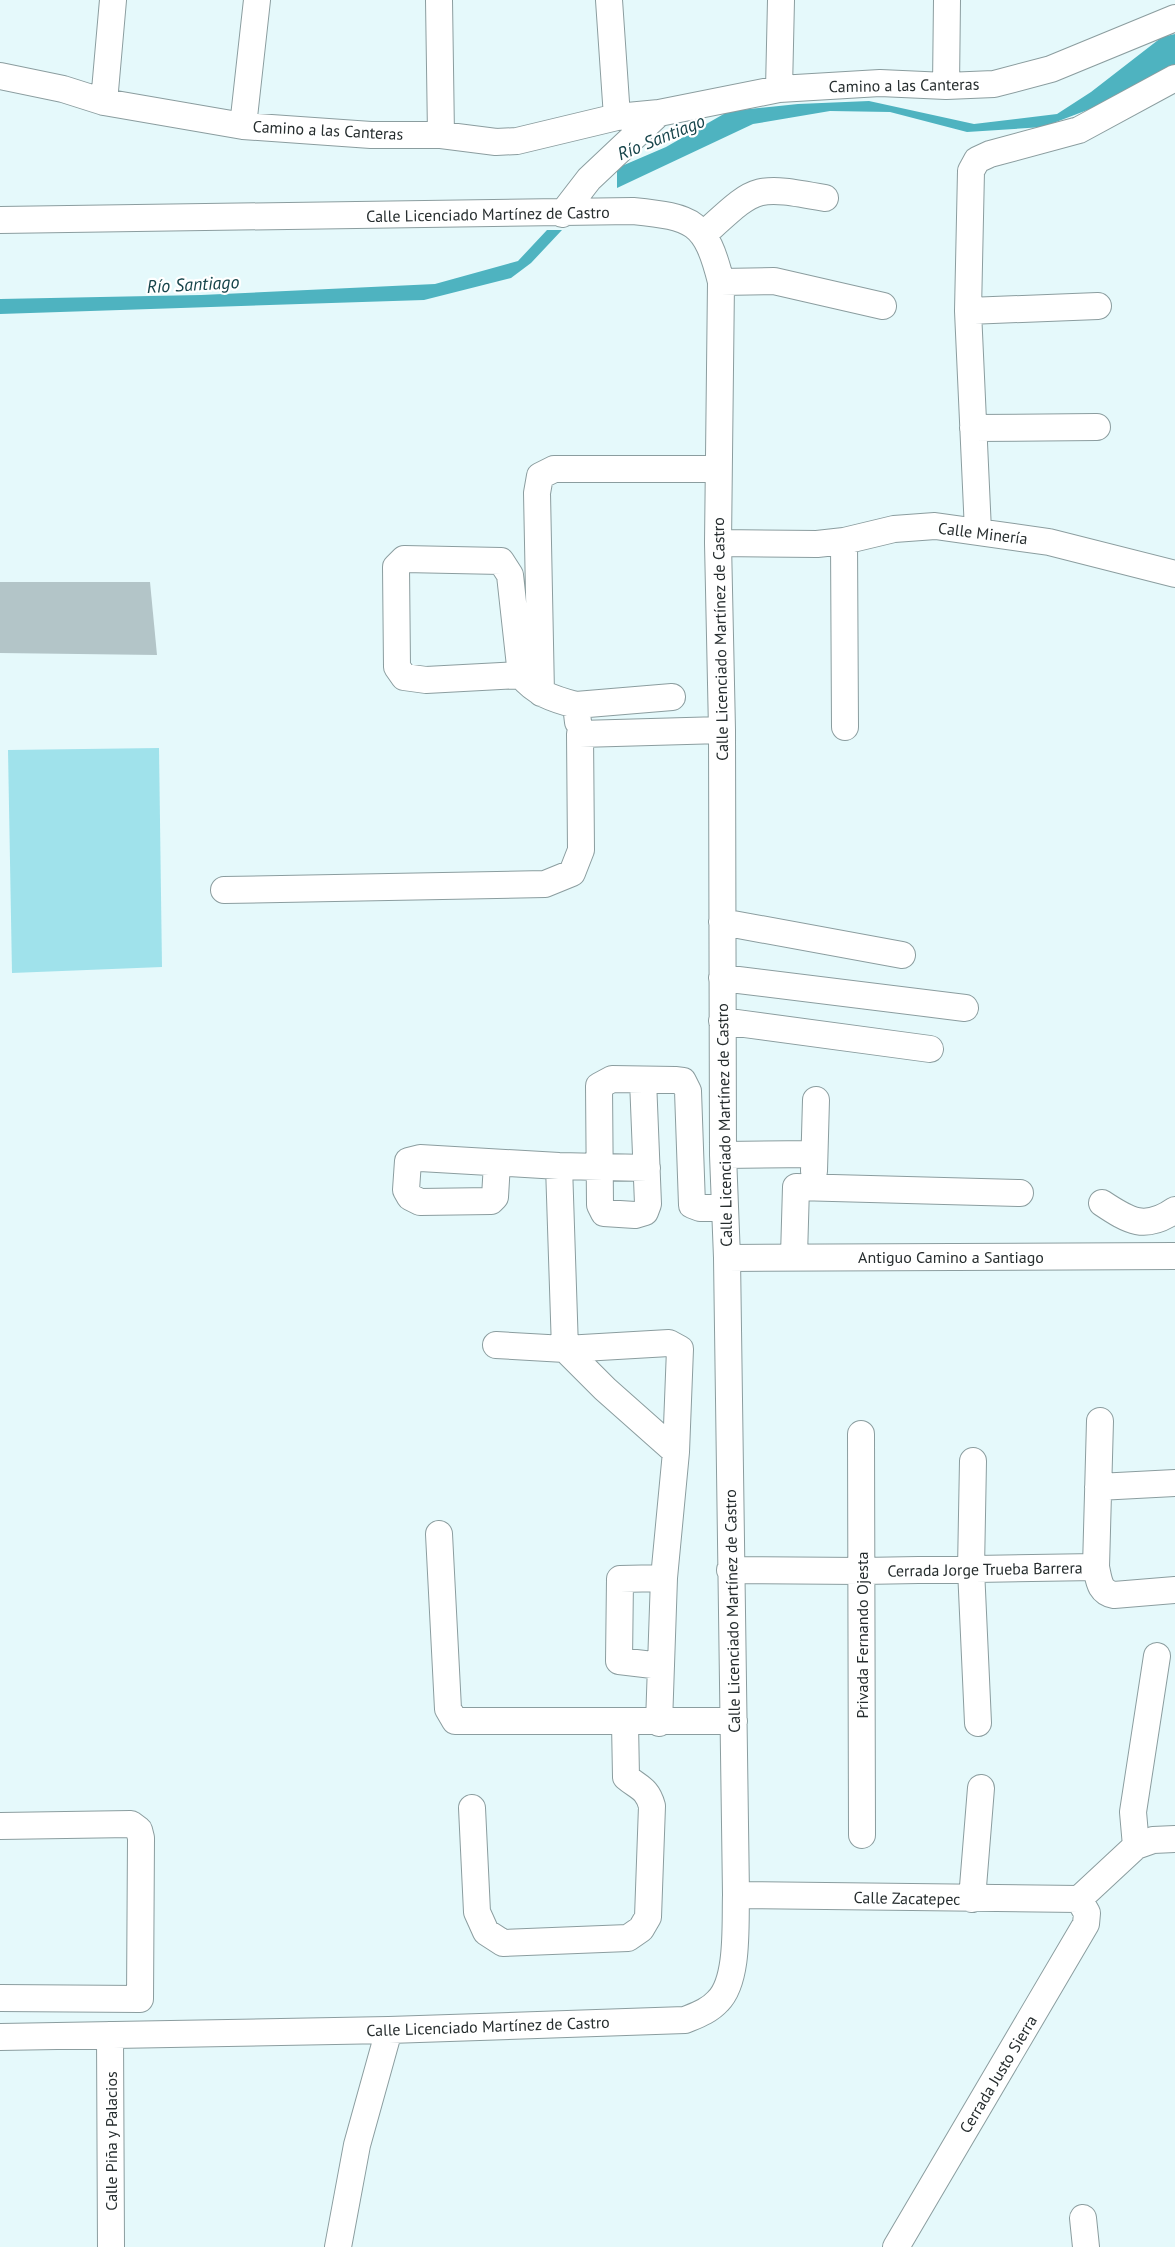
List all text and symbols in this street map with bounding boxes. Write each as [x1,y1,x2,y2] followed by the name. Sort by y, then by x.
[829,74,980,96] street label: Camino a las Canteras
[614,109,708,165] water label: Río Santiago
[252,116,404,144] street label: Camino a las Canteras
[366,202,610,226] street label: Calle Licenciado Martínez de Castro
[146,270,240,298] water label: Río Santiago
[708,517,732,761] street label: Calle Licenciado Martínez de Castro
[937,518,1029,548] street label: Calle Minería
[712,1003,736,1247] street label: Calle Licenciado Martínez de Castro
[858,1247,1044,1267] street label: Antiguo Camino a Santiago
[720,1489,744,1733] street label: Calle Licenciado Martínez de Castro
[852,1552,872,1718] street label: Privada Fernando Ojesta
[887,1557,1083,1581] street label: Cerrada Jorge Trueba Barrera
[853,1887,961,1909] street label: Calle Zacatepec
[955,2011,1041,2137] street label: Cerrada Justo Sierra
[366,2012,610,2040] street label: Calle Licenciado Martínez de Castro
[101,2071,121,2211] street label: Calle Piña y Palacios

